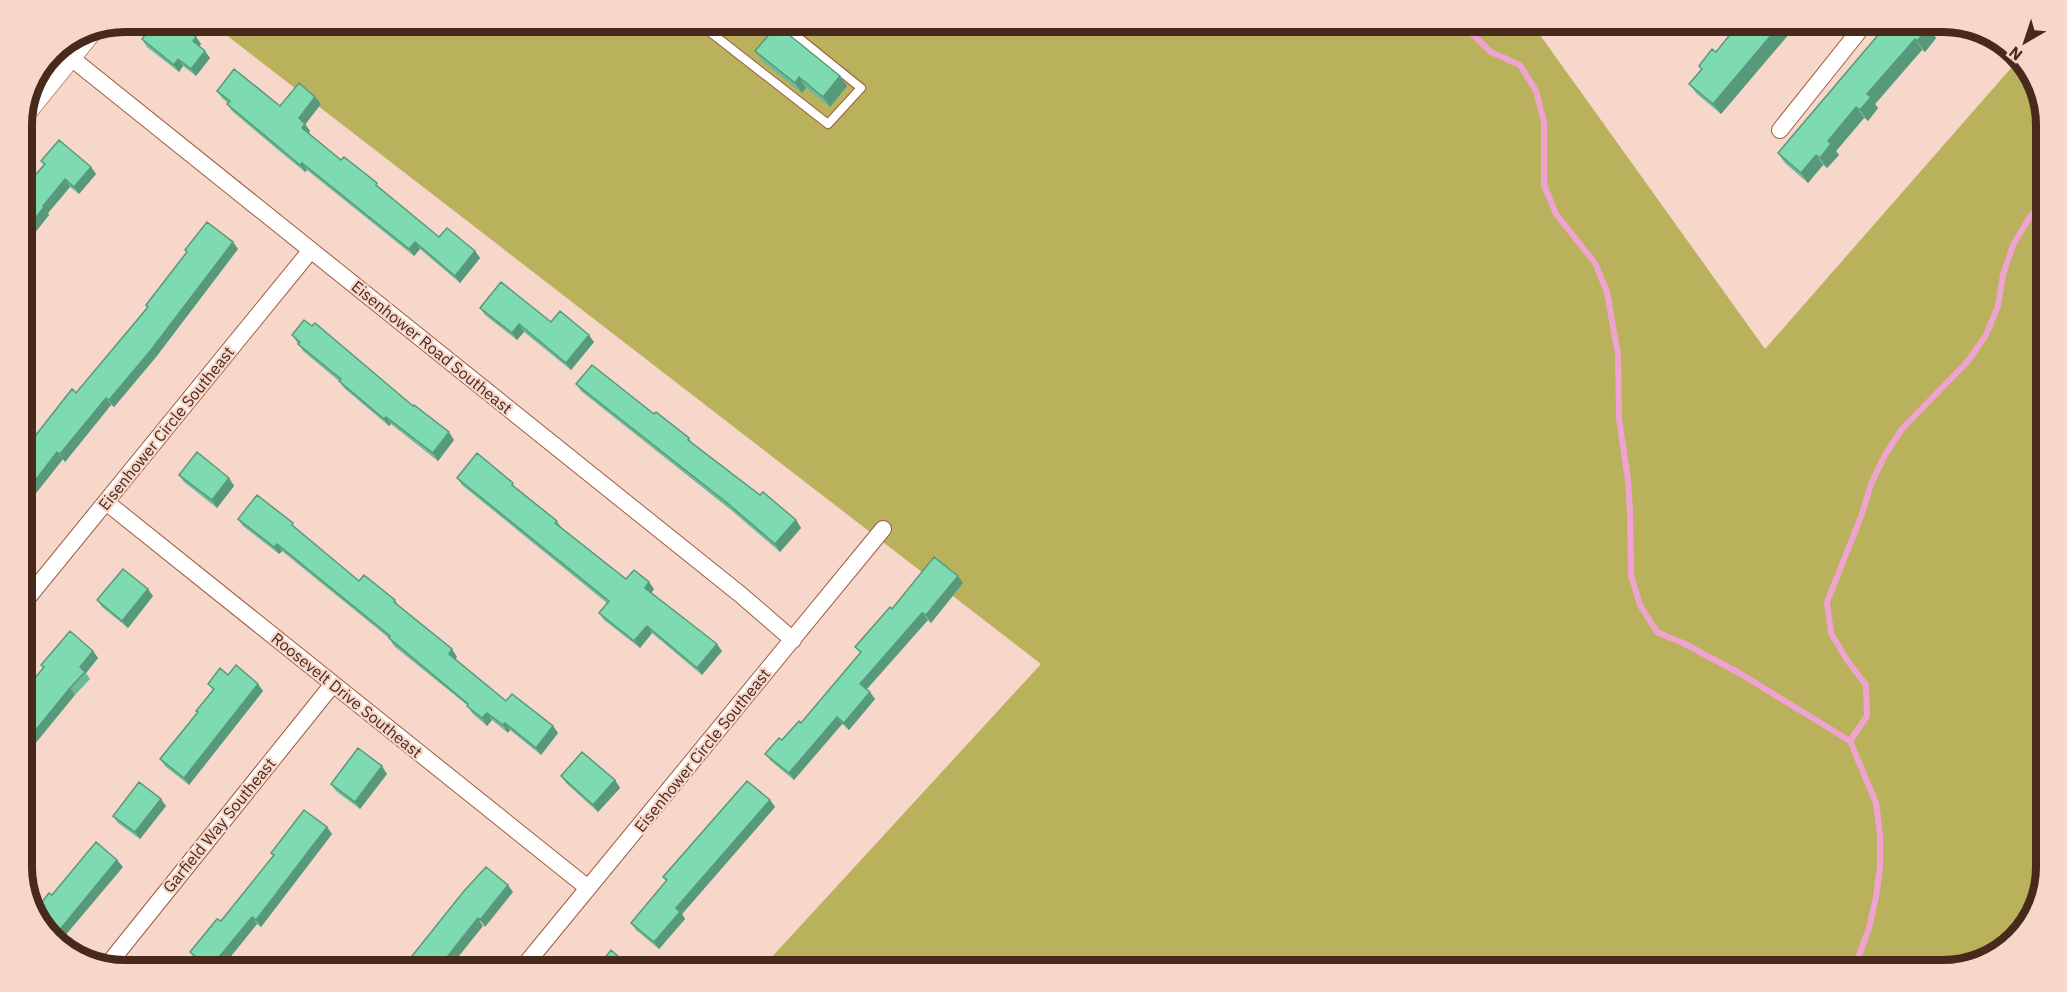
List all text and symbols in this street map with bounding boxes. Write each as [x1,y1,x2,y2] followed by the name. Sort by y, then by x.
[1995,12,2055,72] north arrow
[2005,42,2026,65] text: N
[348,276,516,418] street label: Eisenhower Road Southeast
[94,342,238,514] street label: Eisenhower Circle Southeast
[268,628,426,762] street label: Roosevelt Drive Southeast
[630,664,774,836] street label: Eisenhower Circle Southeast
[158,753,280,897] street label: Garfield Way Southeast

